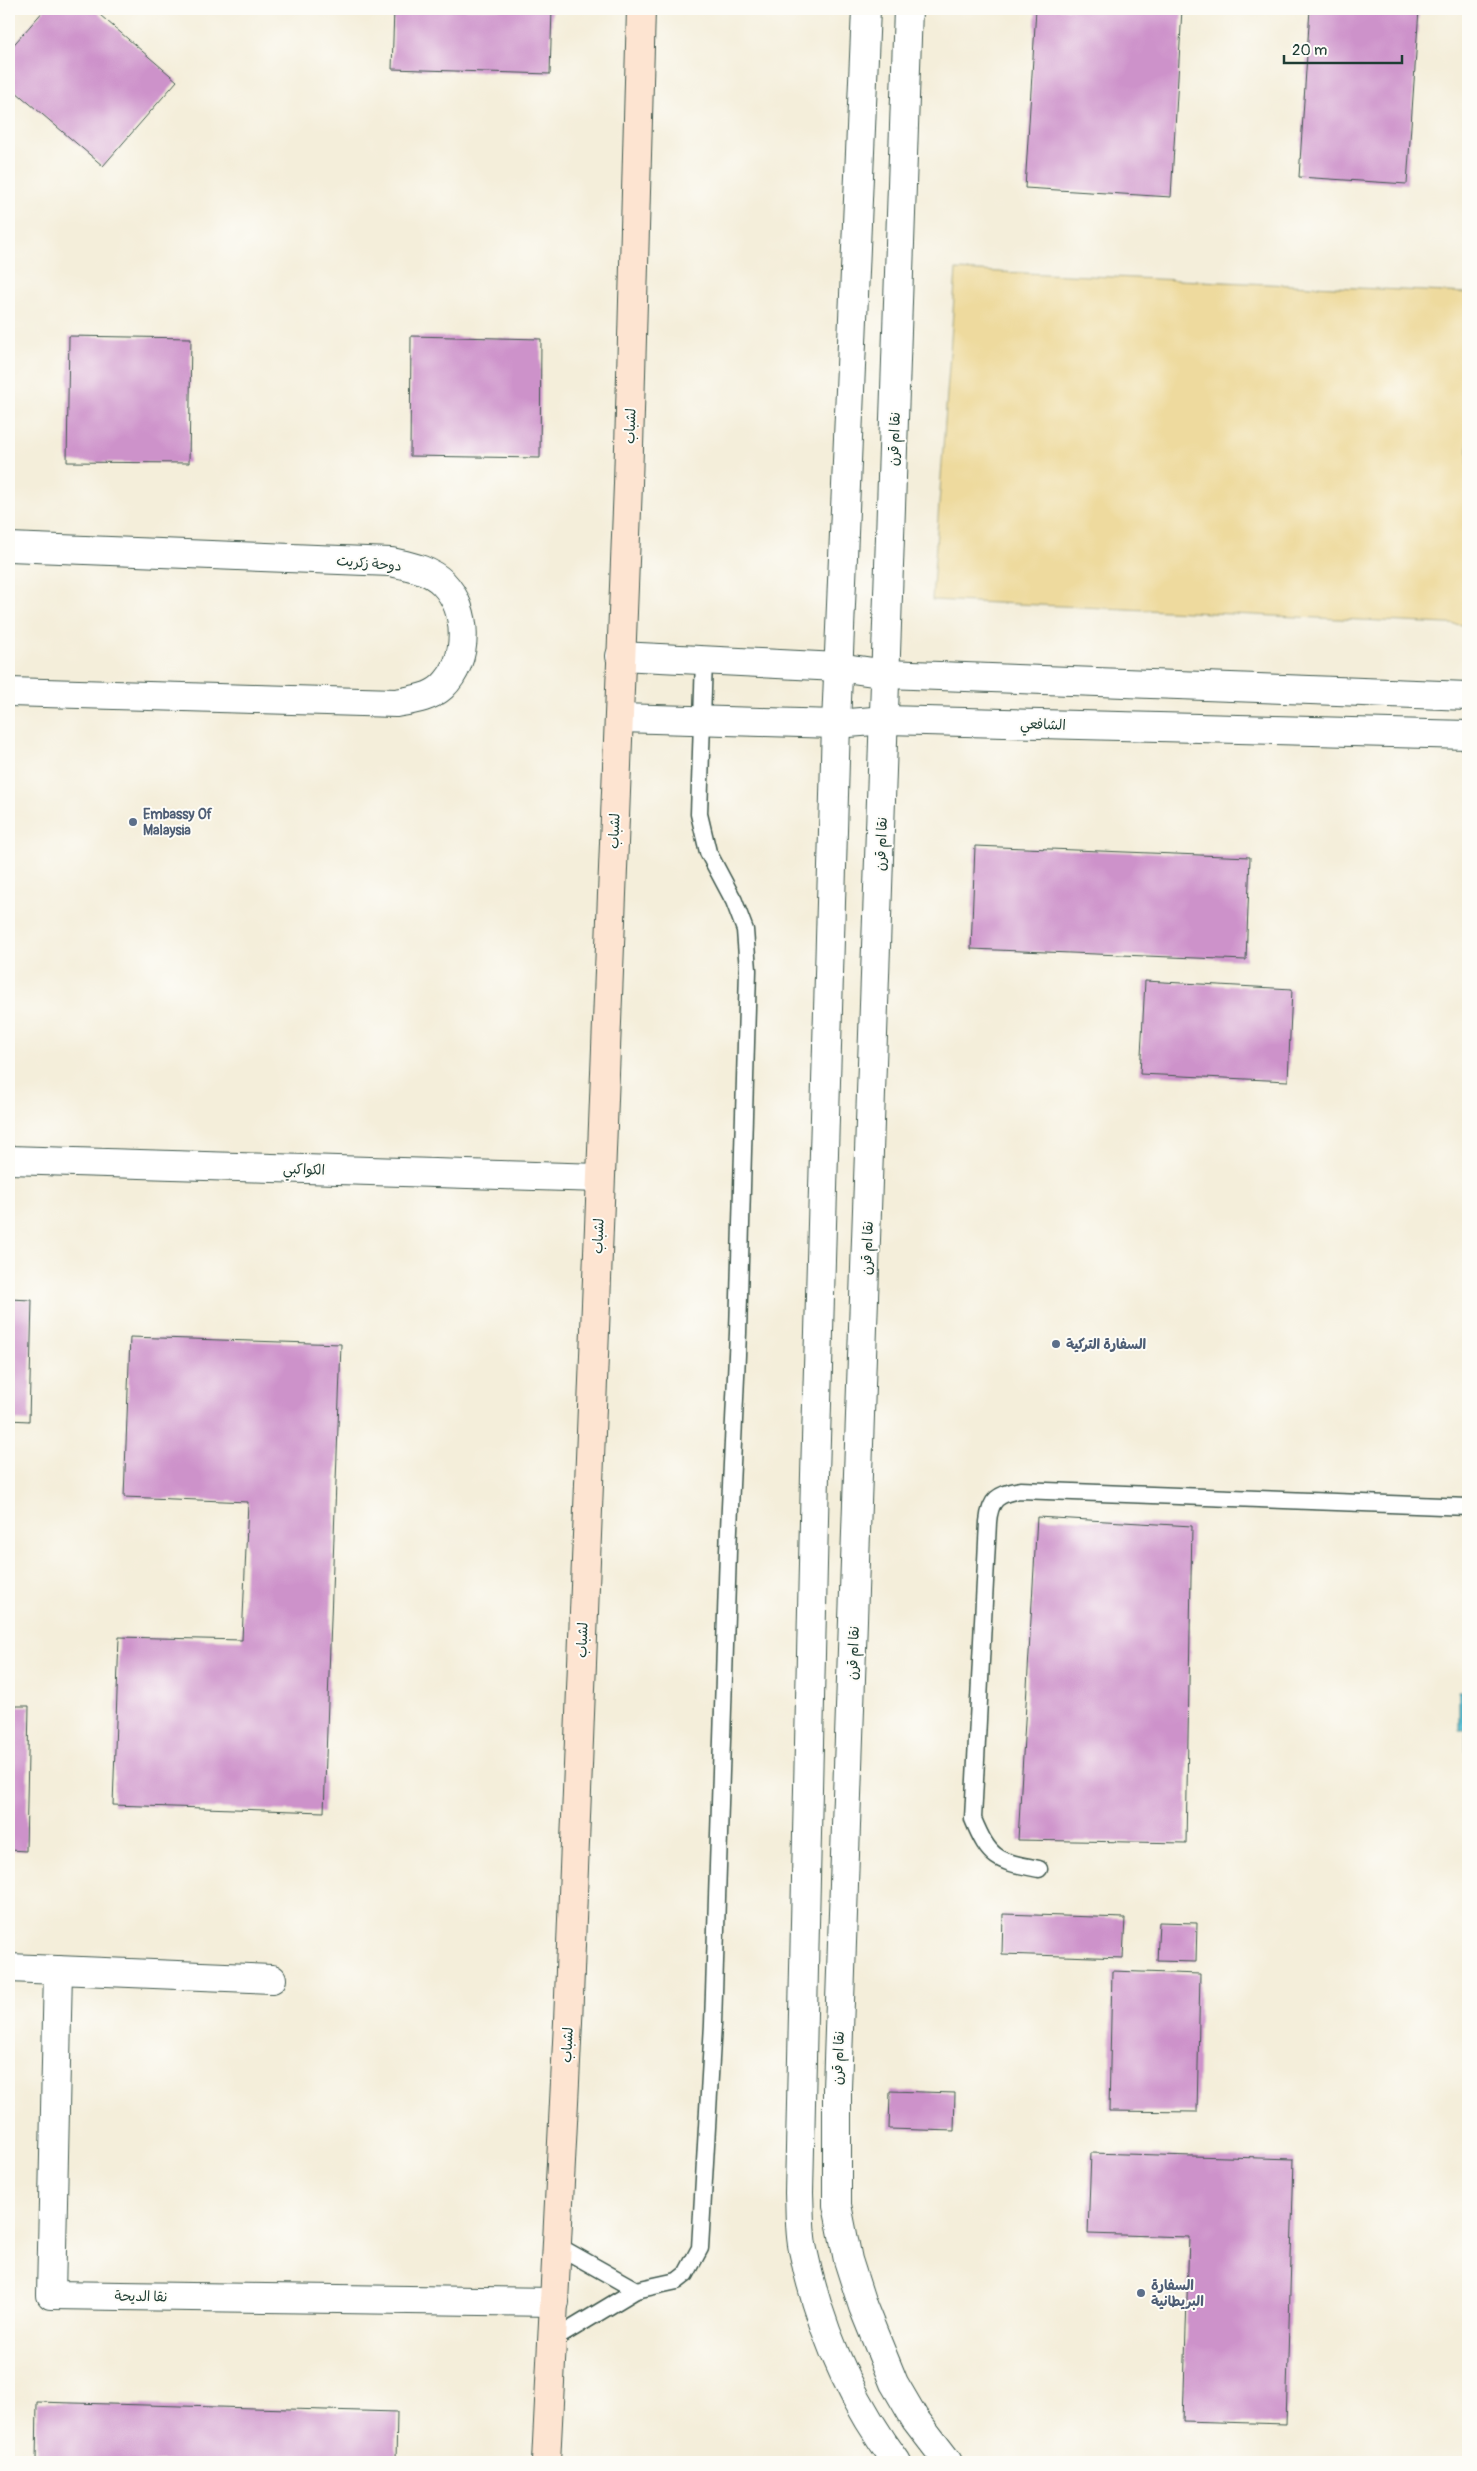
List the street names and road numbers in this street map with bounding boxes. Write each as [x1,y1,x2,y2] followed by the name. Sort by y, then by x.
[621,408,640,444] street label: لشباب
[885,412,906,466] street label: نقا ام قرن
[336,552,402,575] street label: دوحة زكريت
[1020,715,1066,738] street label: الشافعي
[605,813,624,849] street label: لشباب
[872,817,893,871] street label: نقا ام قرن
[283,1160,325,1183] street label: الكواكبي
[589,1218,608,1254] street label: لشباب
[858,1221,879,1275] street label: نقا ام قرن
[573,1622,592,1658] street label: لشباب
[844,1626,865,1680] street label: نقا ام قرن
[558,2027,577,2063] street label: لشباب
[829,2031,850,2085] street label: نقا ام قرن
[115,2288,167,2305] street label: نقا الديحة

